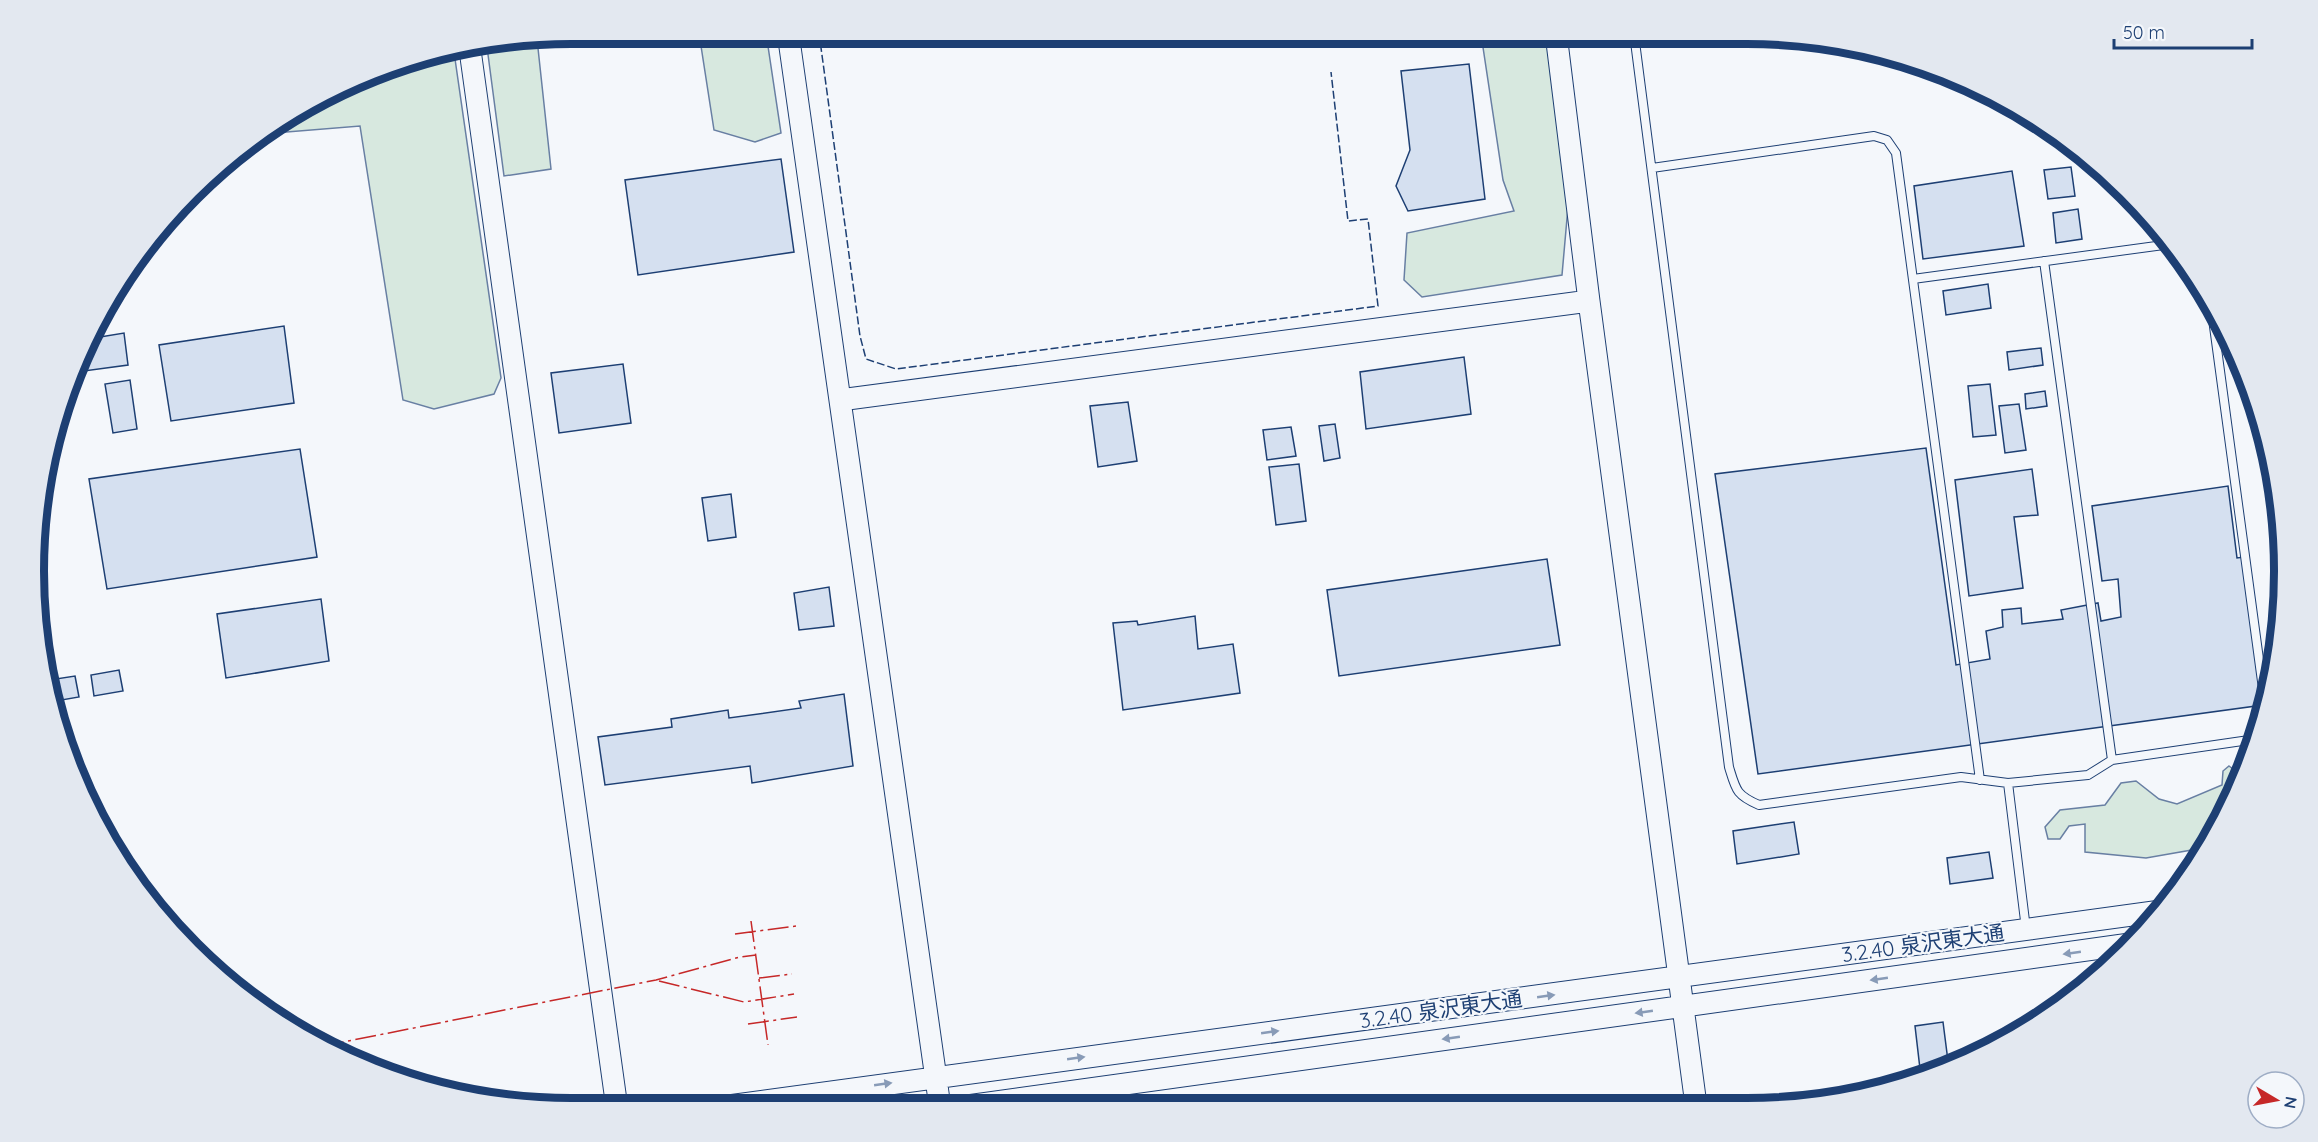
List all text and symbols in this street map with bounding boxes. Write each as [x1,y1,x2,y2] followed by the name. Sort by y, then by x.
[2114,12,2252,50] scale bar
[2123,21,2165,44] text: 50 m
[1840,919,2006,967] street label: 3.2.40 泉沢東大通
[2063,948,2082,957] one-way arrow
[1869,975,1888,984] one-way arrow
[1358,985,1524,1033] street label: 3.2.40 泉沢東大通
[1537,991,1556,1000] one-way arrow
[1635,1007,1654,1017] one-way arrow
[1260,1028,1279,1037] one-way arrow
[1441,1034,1460,1043] one-way arrow
[1067,1053,1086,1063] one-way arrow
[2246,1070,2306,1130] north arrow
[874,1080,893,1089] one-way arrow
[2280,1095,2302,1110] text: N

